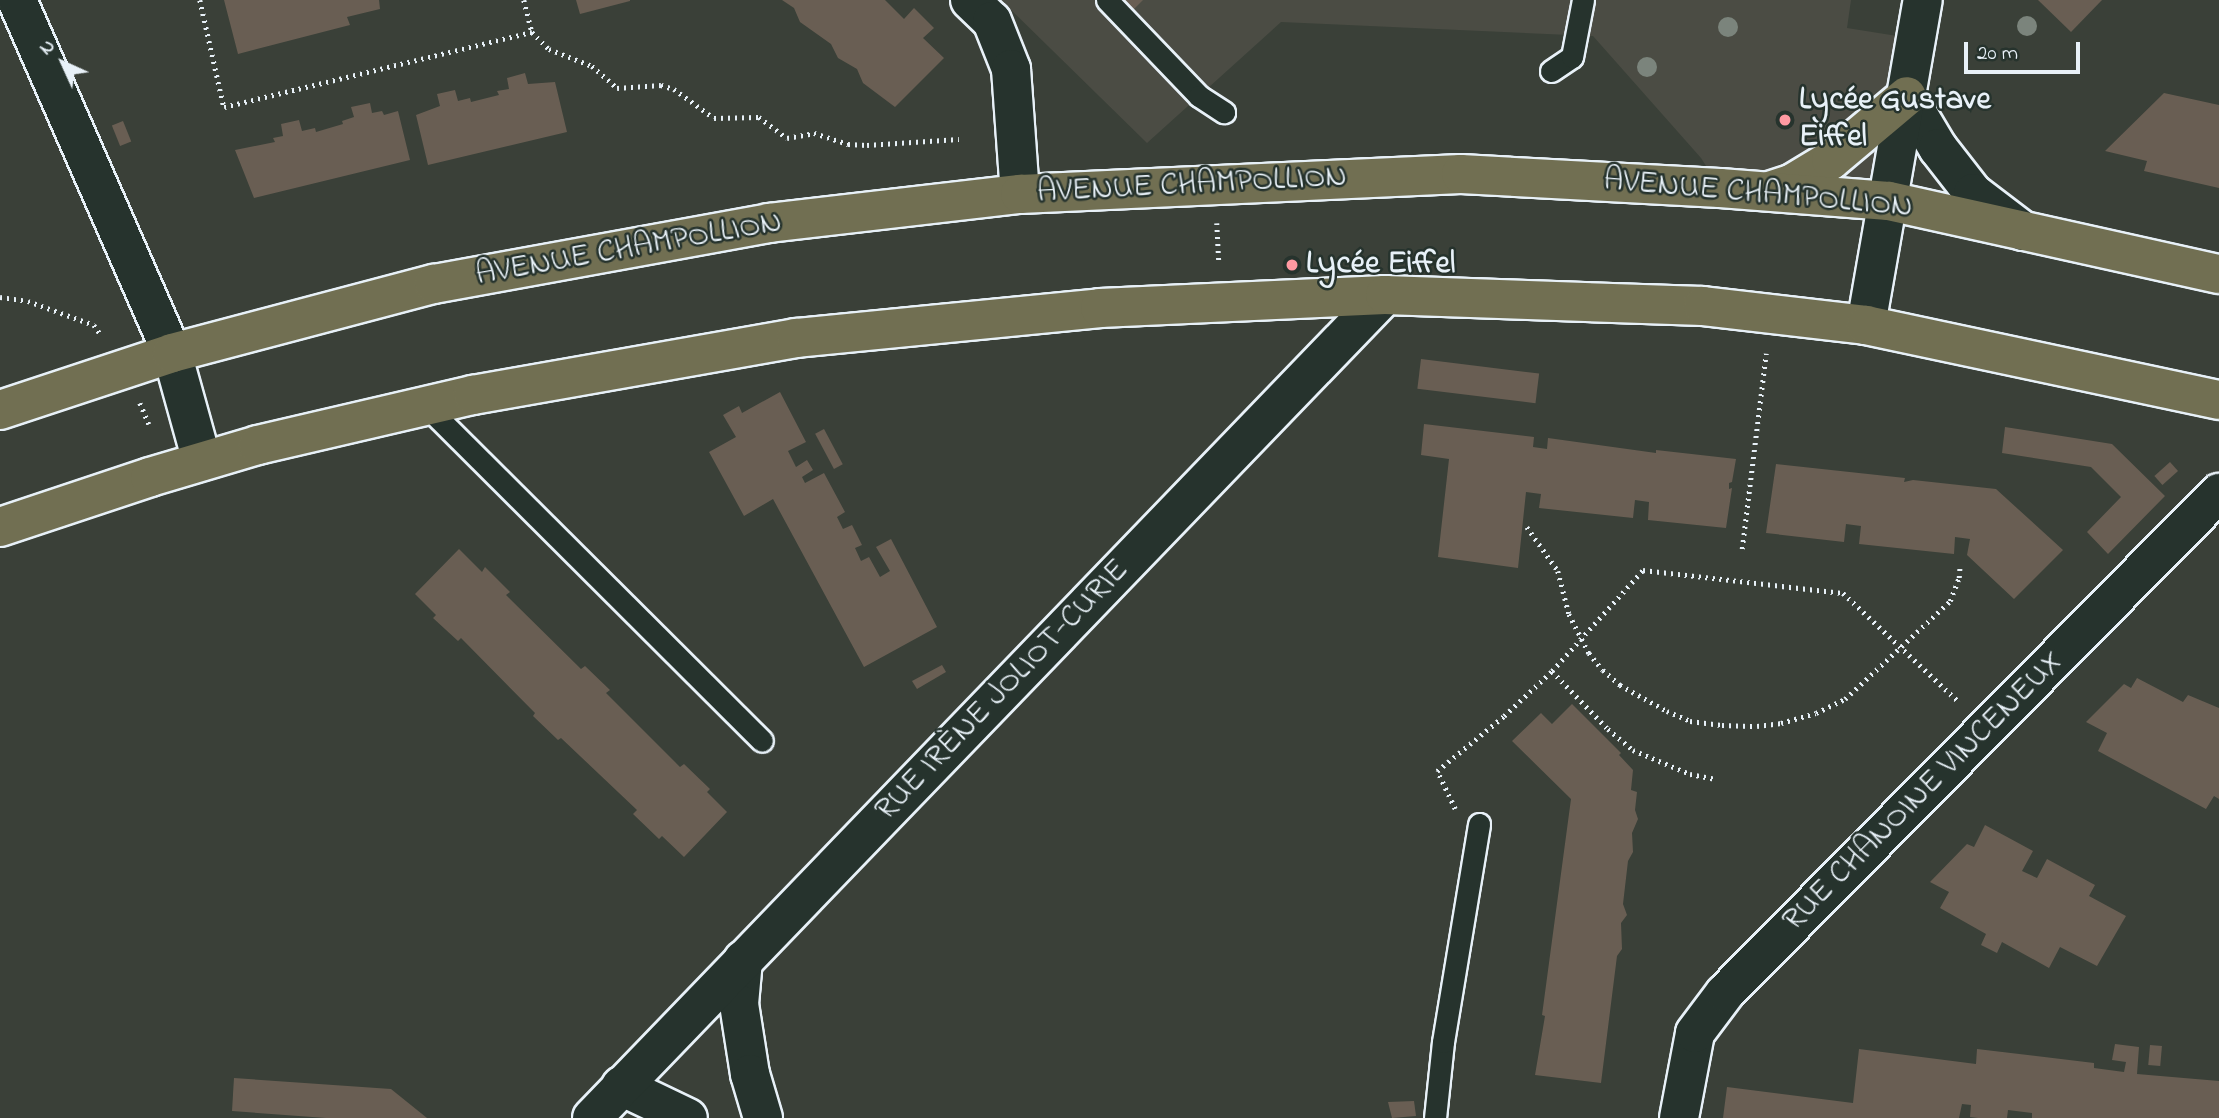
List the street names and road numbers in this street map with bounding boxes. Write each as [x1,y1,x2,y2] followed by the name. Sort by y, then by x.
[1036,159,1348,213] street label: AVENUE CHAMPOLLION
[1602,162,1914,228] street label: AVENUE CHAMPOLLION
[473,204,785,296] street label: AVENUE CHAMPOLLION
[868,552,1138,830] street label: RUE IRÈNE JOLIOT-CURIE
[1776,644,2072,940] street label: RUE CHANOINE VINCENEUX

